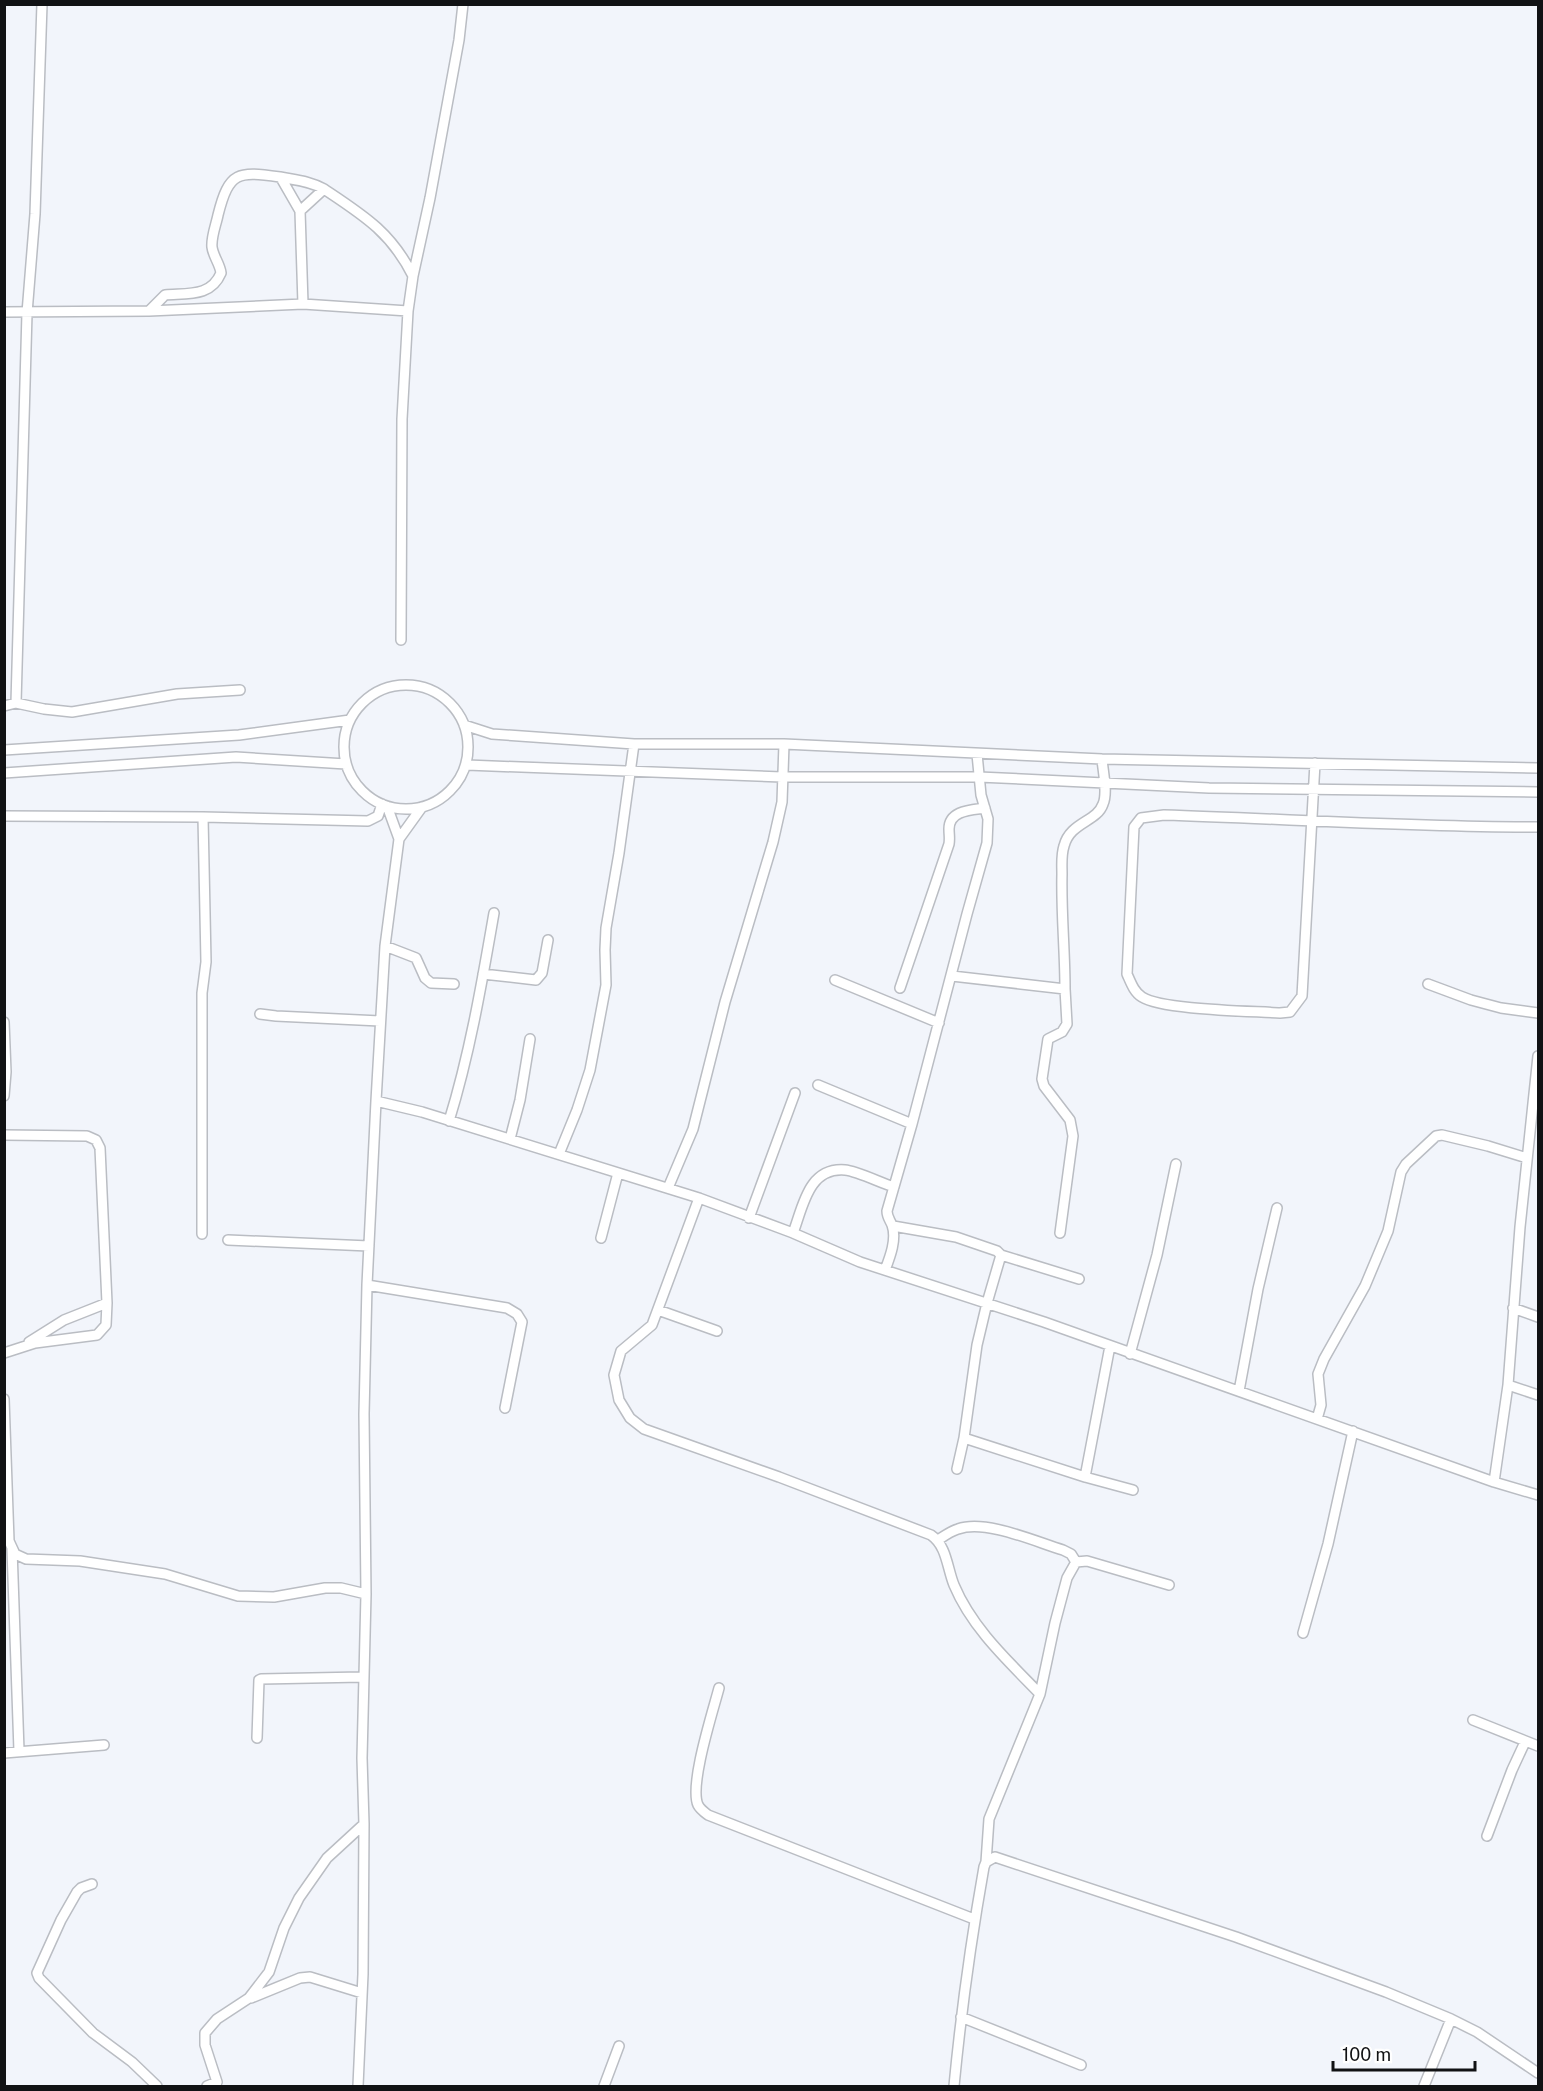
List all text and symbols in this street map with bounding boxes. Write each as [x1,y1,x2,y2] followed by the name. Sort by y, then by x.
[1333,2034,1476,2072] scale bar
[1342,2044,1391,2065] text: 100 m

